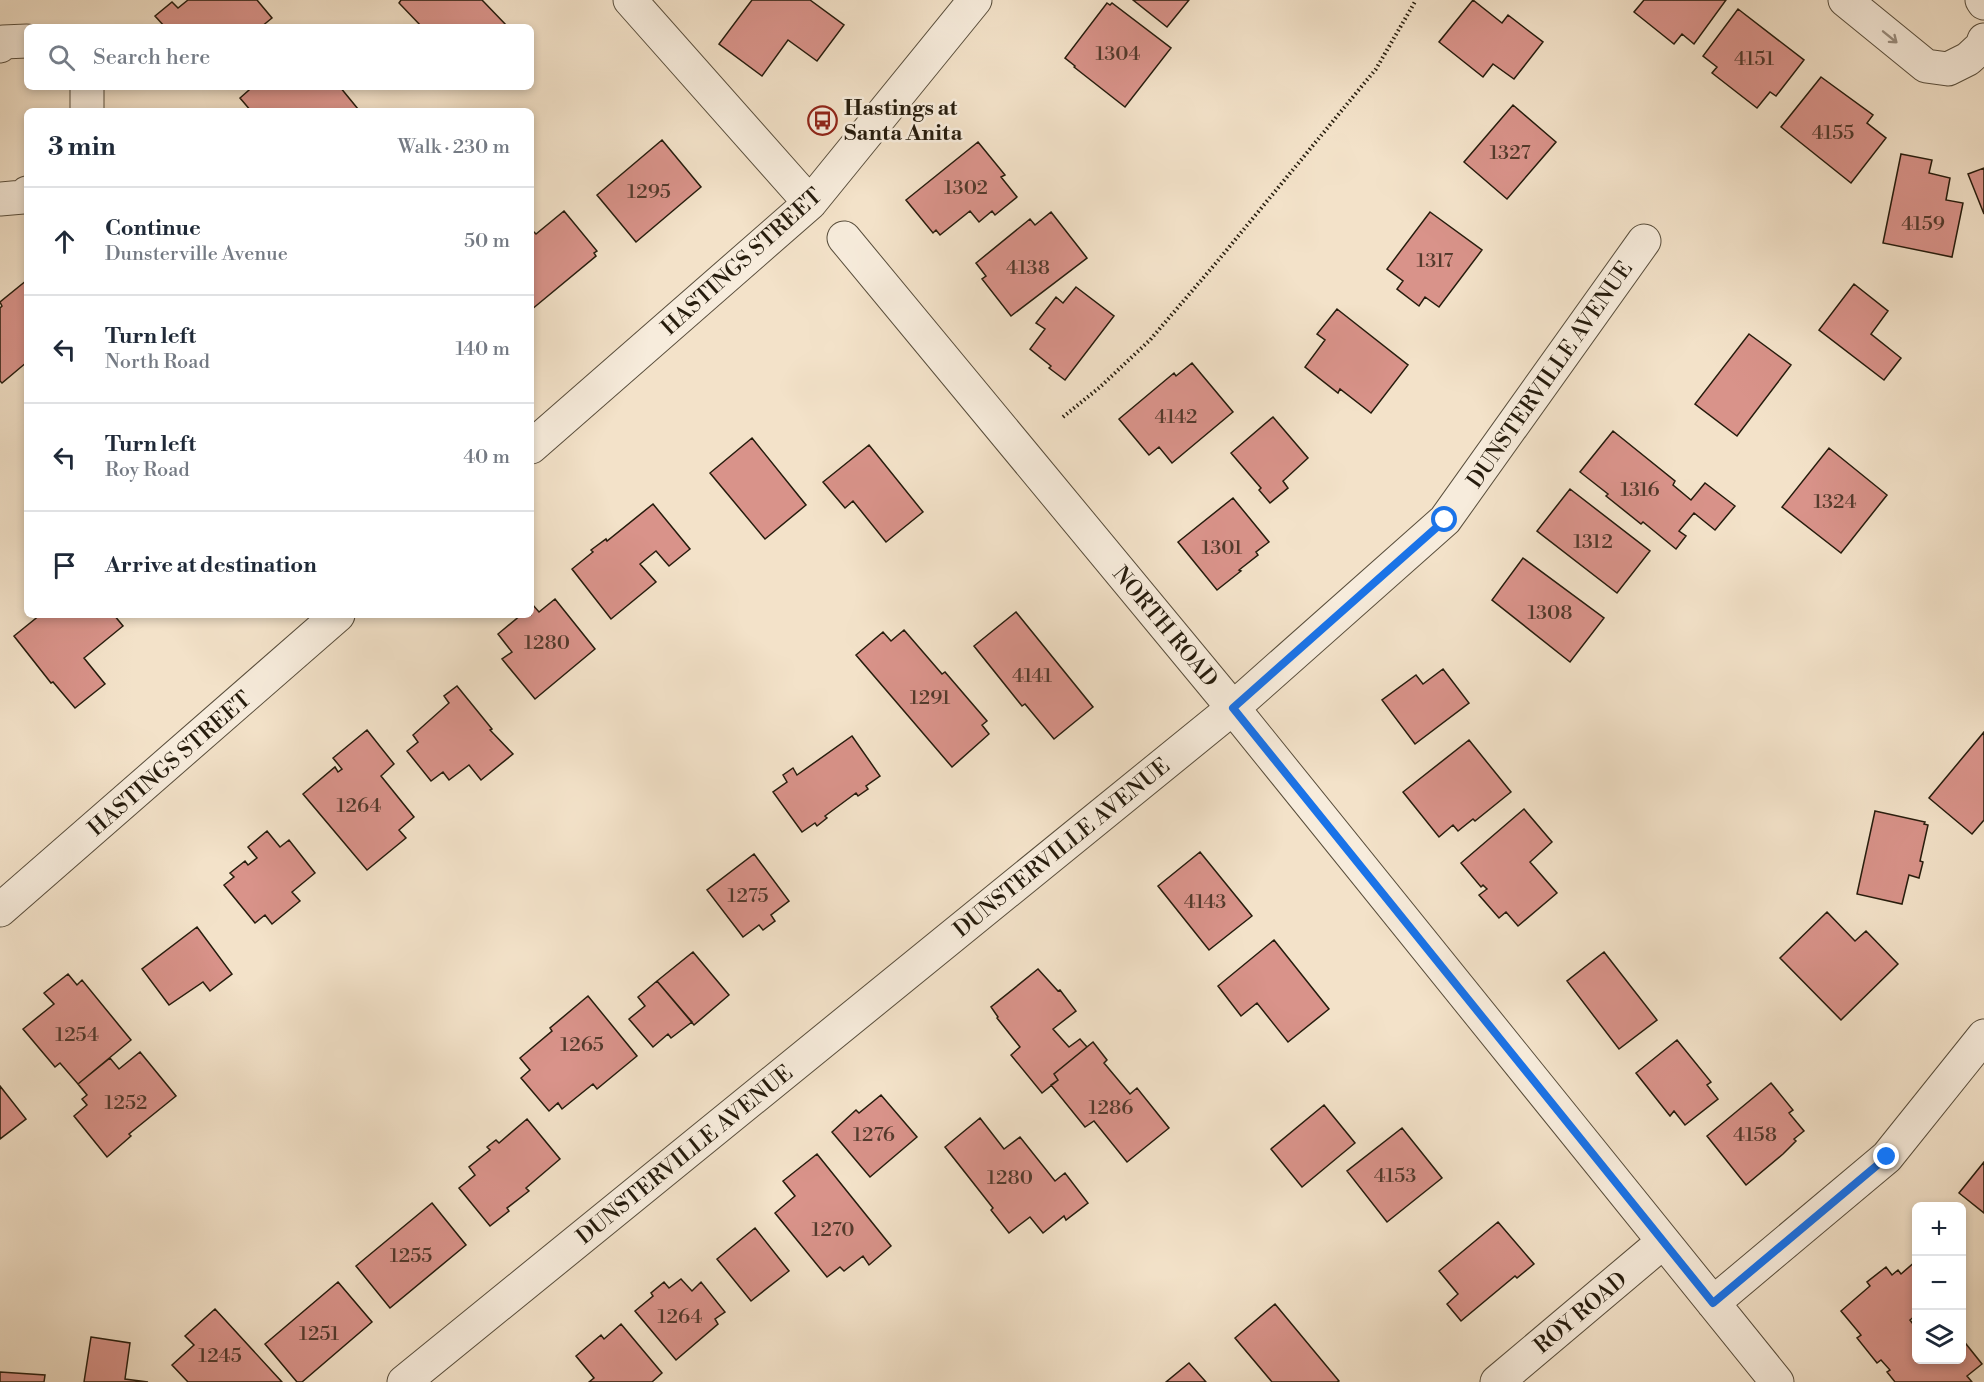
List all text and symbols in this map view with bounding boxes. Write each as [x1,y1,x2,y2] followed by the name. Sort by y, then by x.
[24,24,534,90] search box
[1882,30,1898,43] one-way arrow
[45,41,78,74] icon: search
[1096,42,1141,67] house number: 1304
[93,44,210,71] text: Search here
[1734,47,1774,72] house number: 4151
[844,95,963,147] place label: Hastings at Santa Anita
[807,104,839,136] bus stop icon: Hastings at Santa Anita
[1812,121,1854,146] house number: 4155
[48,131,116,163] text: 3 min
[398,135,510,160] text: Walk · 230 m
[1489,141,1531,166] house number: 1327
[944,176,988,201] house number: 1302
[627,180,671,205] house number: 1295
[656,183,828,341] street label: HASTINGS STREET
[1901,212,1945,237] house number: 4159
[105,215,201,242] text: Continue
[48,225,81,258] icon: ahead
[464,229,510,254] text: 50 m
[105,242,288,267] text: Dunsterville Avenue
[1417,249,1453,274] house number: 1317
[1006,256,1050,281] house number: 4138
[1462,256,1639,493] street label: DUNSTERVILLE AVENUE
[105,323,196,350] text: Turn left
[48,333,81,366] icon: left
[455,337,510,362] text: 140 m
[105,350,210,375] text: North Road
[1154,405,1198,430] house number: 4142
[105,431,196,458] text: Turn left
[48,441,81,474] icon: left
[463,445,510,470] text: 40 m
[105,458,190,483] text: Roy Road
[1620,478,1660,503] house number: 1316
[1813,490,1857,515] house number: 1324
[1431,506,1457,532] route start
[1573,530,1613,555] house number: 1312
[1202,536,1243,561] house number: 1301
[48,549,81,582] icon: arrive
[105,552,317,579] text: Arrive at destination
[1107,561,1223,693] street label: NORTH ROAD
[1527,601,1573,626] house number: 1308
[524,631,570,656] house number: 1280
[1012,664,1052,689] house number: 4141
[83,686,257,842] street label: HASTINGS STREET
[910,686,951,711] house number: 1291
[948,753,1176,944] street label: DUNSTERVILLE AVENUE
[337,794,382,819] house number: 1264
[727,884,769,909] house number: 1275
[1184,890,1226,915] house number: 4143
[55,1023,99,1048] house number: 1254
[560,1033,604,1058] house number: 1265
[571,1060,799,1251] street label: DUNSTERVILLE AVENUE
[105,1091,147,1116] house number: 1252
[1089,1096,1133,1121] house number: 1286
[853,1123,895,1148] house number: 1276
[1733,1123,1777,1148] house number: 4158
[1873,1143,1899,1169] route end
[1374,1164,1416,1189] house number: 4153
[987,1166,1033,1191] house number: 1280
[1912,1202,1966,1364] map controls
[1912,1202,1966,1256] button: +
[811,1218,855,1243] house number: 1270
[390,1244,432,1269] house number: 1255
[1912,1256,1966,1310] button: −
[1529,1266,1633,1360] street label: ROY ROAD
[658,1305,703,1330] house number: 1264
[1912,1310,1966,1364] button: layers
[299,1322,339,1347] house number: 1251
[198,1344,242,1369] house number: 1245

